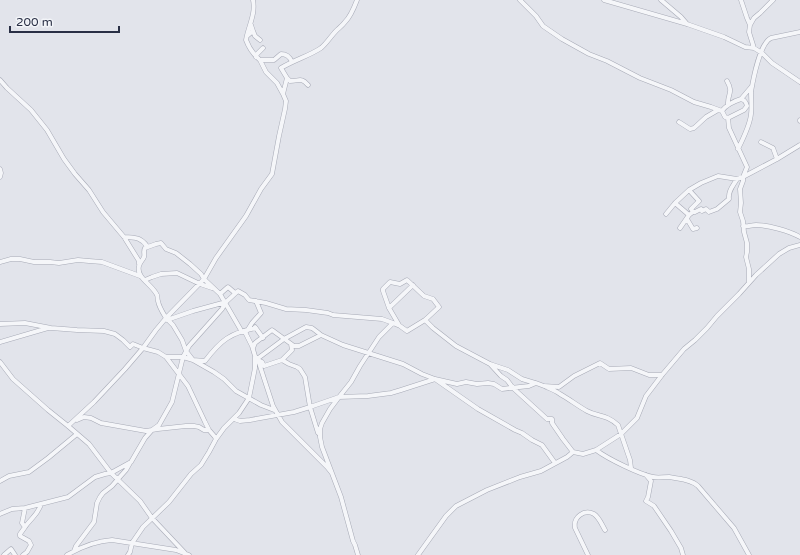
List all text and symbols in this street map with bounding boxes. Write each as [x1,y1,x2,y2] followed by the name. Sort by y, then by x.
[10,8,119,34] scale bar
[16,15,53,29] text: 200 m

